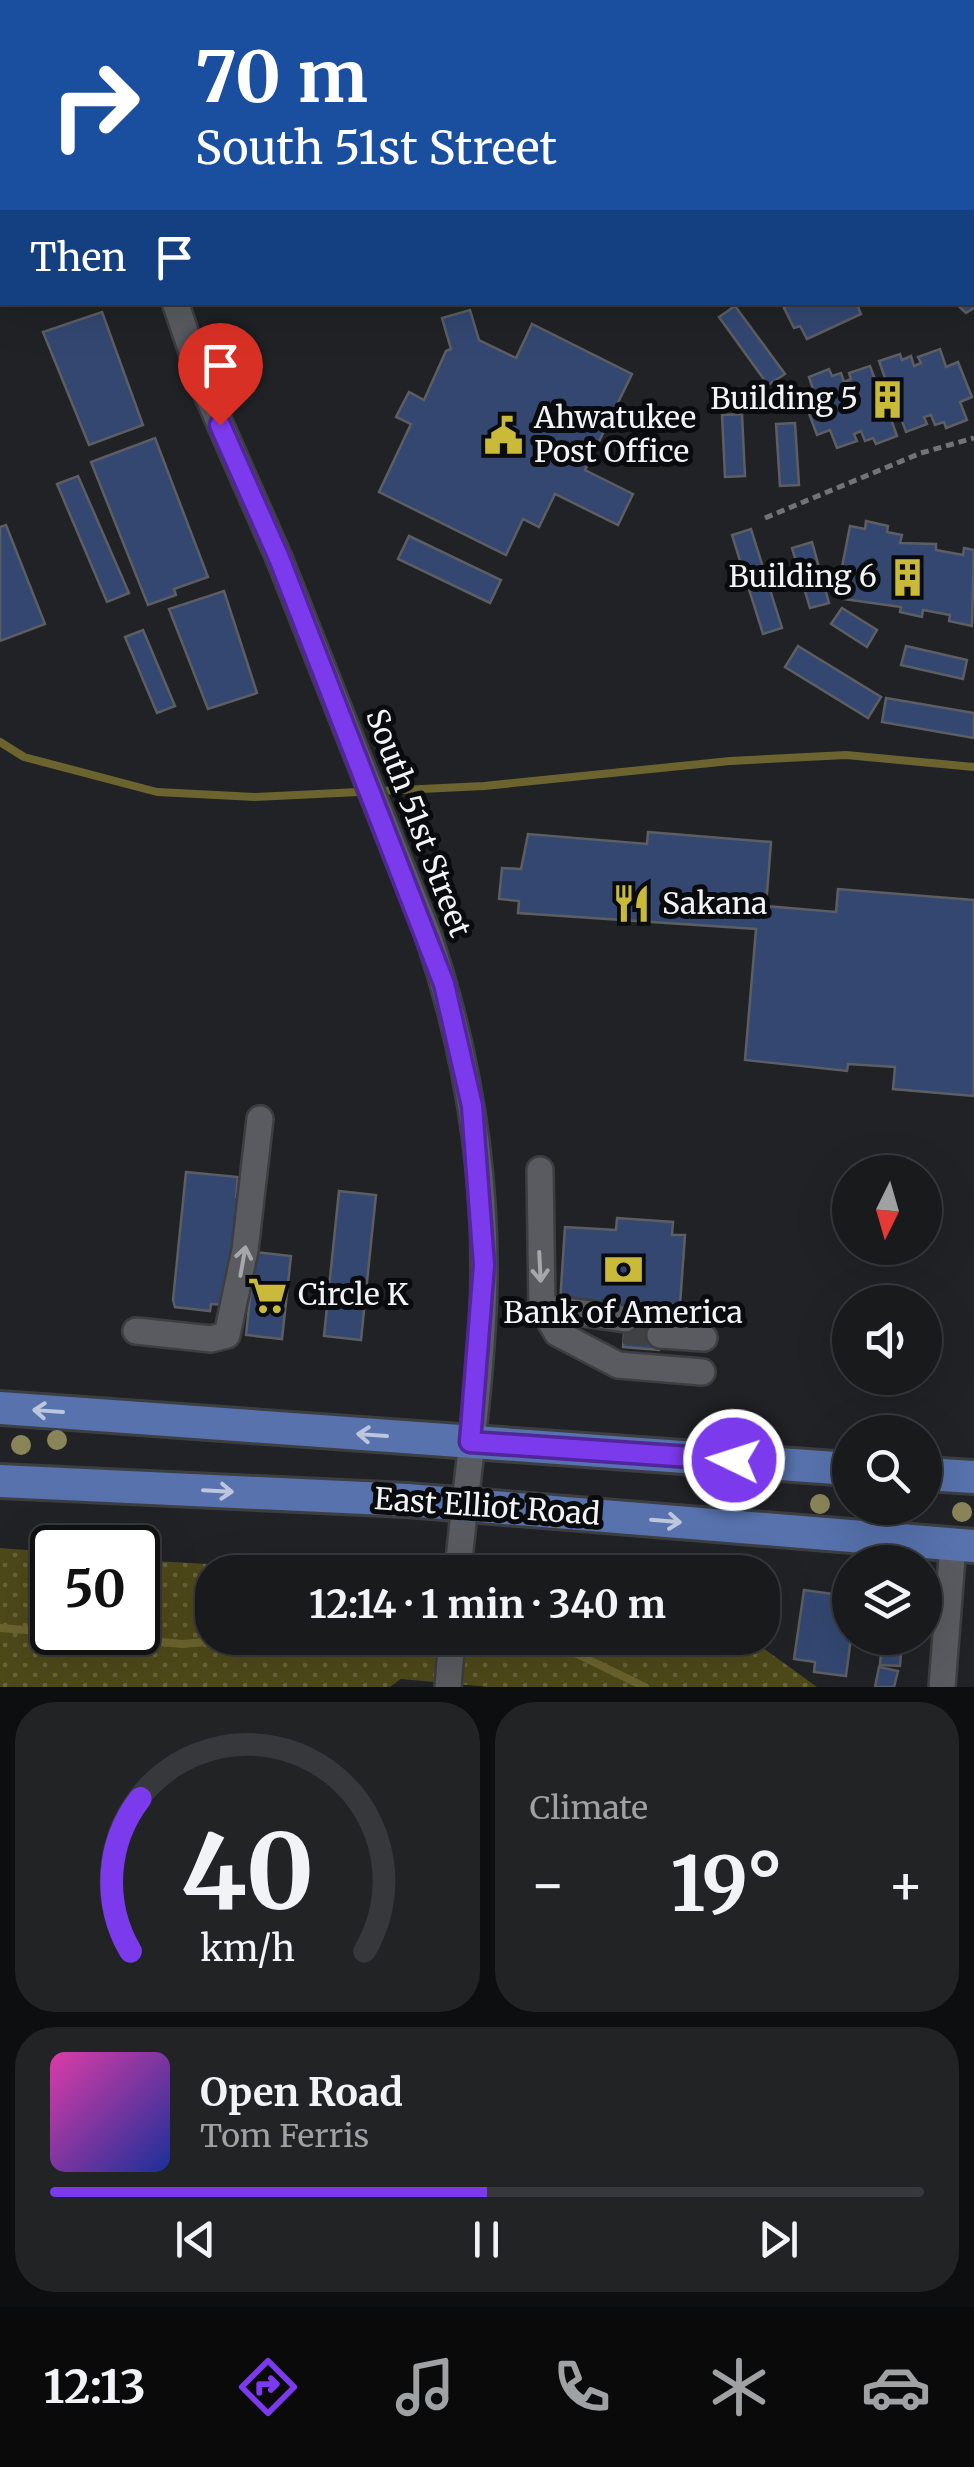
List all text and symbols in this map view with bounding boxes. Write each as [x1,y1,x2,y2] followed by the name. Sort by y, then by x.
[195,33,368,121] text: 70 m
[30,40,160,170] icon: right
[195,120,557,176] text: South 51st Street
[147,230,202,285] icon: arrive
[30,234,127,281] text: Then
[178,323,263,426] pin
[193,338,248,393] icon: arrive
[867,378,909,420] building icon: Building 5
[710,379,858,417] place label: Building 5
[533,398,696,470] place label: Ahwatukee Post Office
[483,414,525,456] public building icon: Ahwatukee Post Office
[886,556,928,598] building icon: Building 6
[729,557,877,595] place label: Building 6
[358,703,480,942] street label: South 51st Street
[611,883,653,925] restaurant icon: Sakana
[662,884,767,922] place label: Sakana
[832,1155,942,1265] north arrow
[832,1155,942,1655] map controls
[234,1246,252,1278] one-way arrow
[602,1248,644,1290] bank icon: Bank of America
[531,1251,550,1283] one-way arrow
[247,1274,289,1316] supermarket icon: Circle K
[298,1275,409,1313] place label: Circle K
[832,1285,942,1395] button: sound
[503,1293,743,1331] place label: Bank of America
[32,1402,65,1421] one-way arrow
[682,1408,786,1512] position arrow
[832,1415,942,1525] button: search
[357,1425,389,1444] one-way arrow
[373,1479,601,1533] street label: East Elliot Road
[202,1482,234,1501] one-way arrow
[649,1512,682,1531] one-way arrow
[30,1525,160,1655] speed limit sign: 50
[832,1545,942,1655] button: layers
[309,1581,666,1628] text: 12:14 · 1 min · 340 m
[530,1788,648,1828] text: Climate
[180,1807,314,1937] text: 40
[671,1837,783,1931] text: 19°
[530,1850,566,1919] text: −
[887,1850,924,1919] text: +
[200,1926,295,1971] text: km/h
[200,2069,403,2116] text: Open Road
[200,2116,369,2156] text: Tom Ferris
[168,2212,223,2267] icon: previous
[459,2212,514,2267] icon: pause
[751,2212,806,2267] icon: next
[233,2352,303,2422] icon: directions
[390,2352,460,2422] icon: music
[547,2352,617,2422] icon: phone
[704,2352,774,2422] icon: climate
[861,2352,931,2422] icon: car
[43,2359,146,2415] text: 12:13

